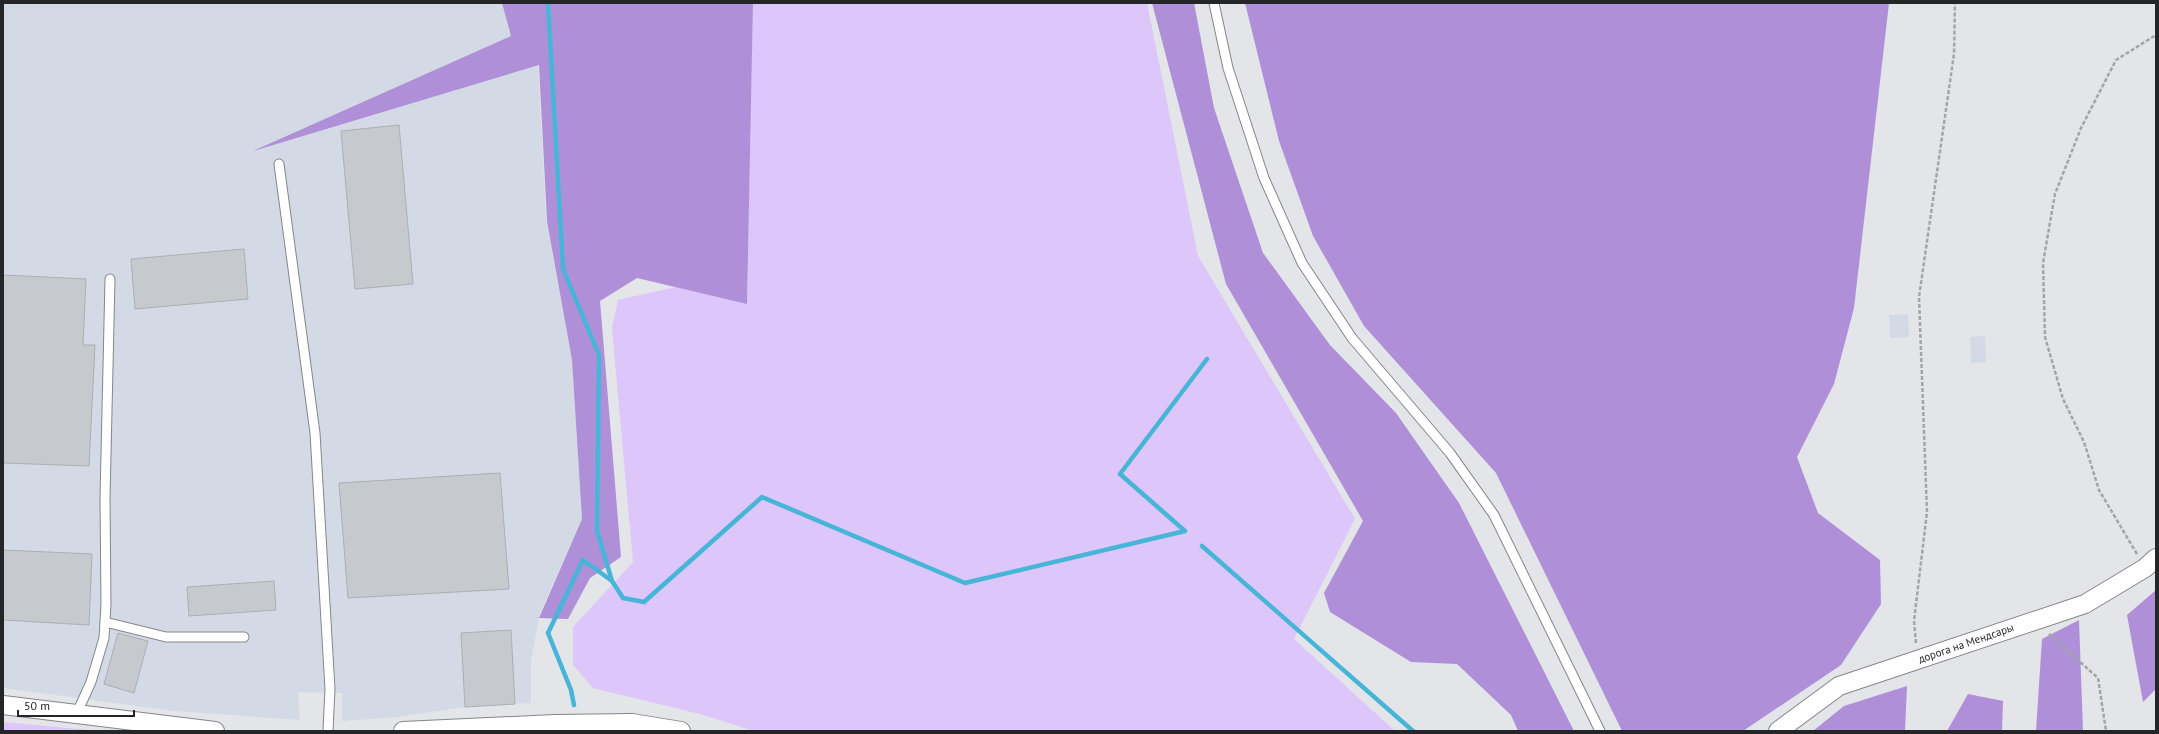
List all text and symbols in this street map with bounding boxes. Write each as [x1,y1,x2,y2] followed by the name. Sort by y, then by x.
[1916,620,2016,666] street label: дорога на Мендсары
[18,692,134,718] scale bar
[24,698,50,713] text: 50 m

